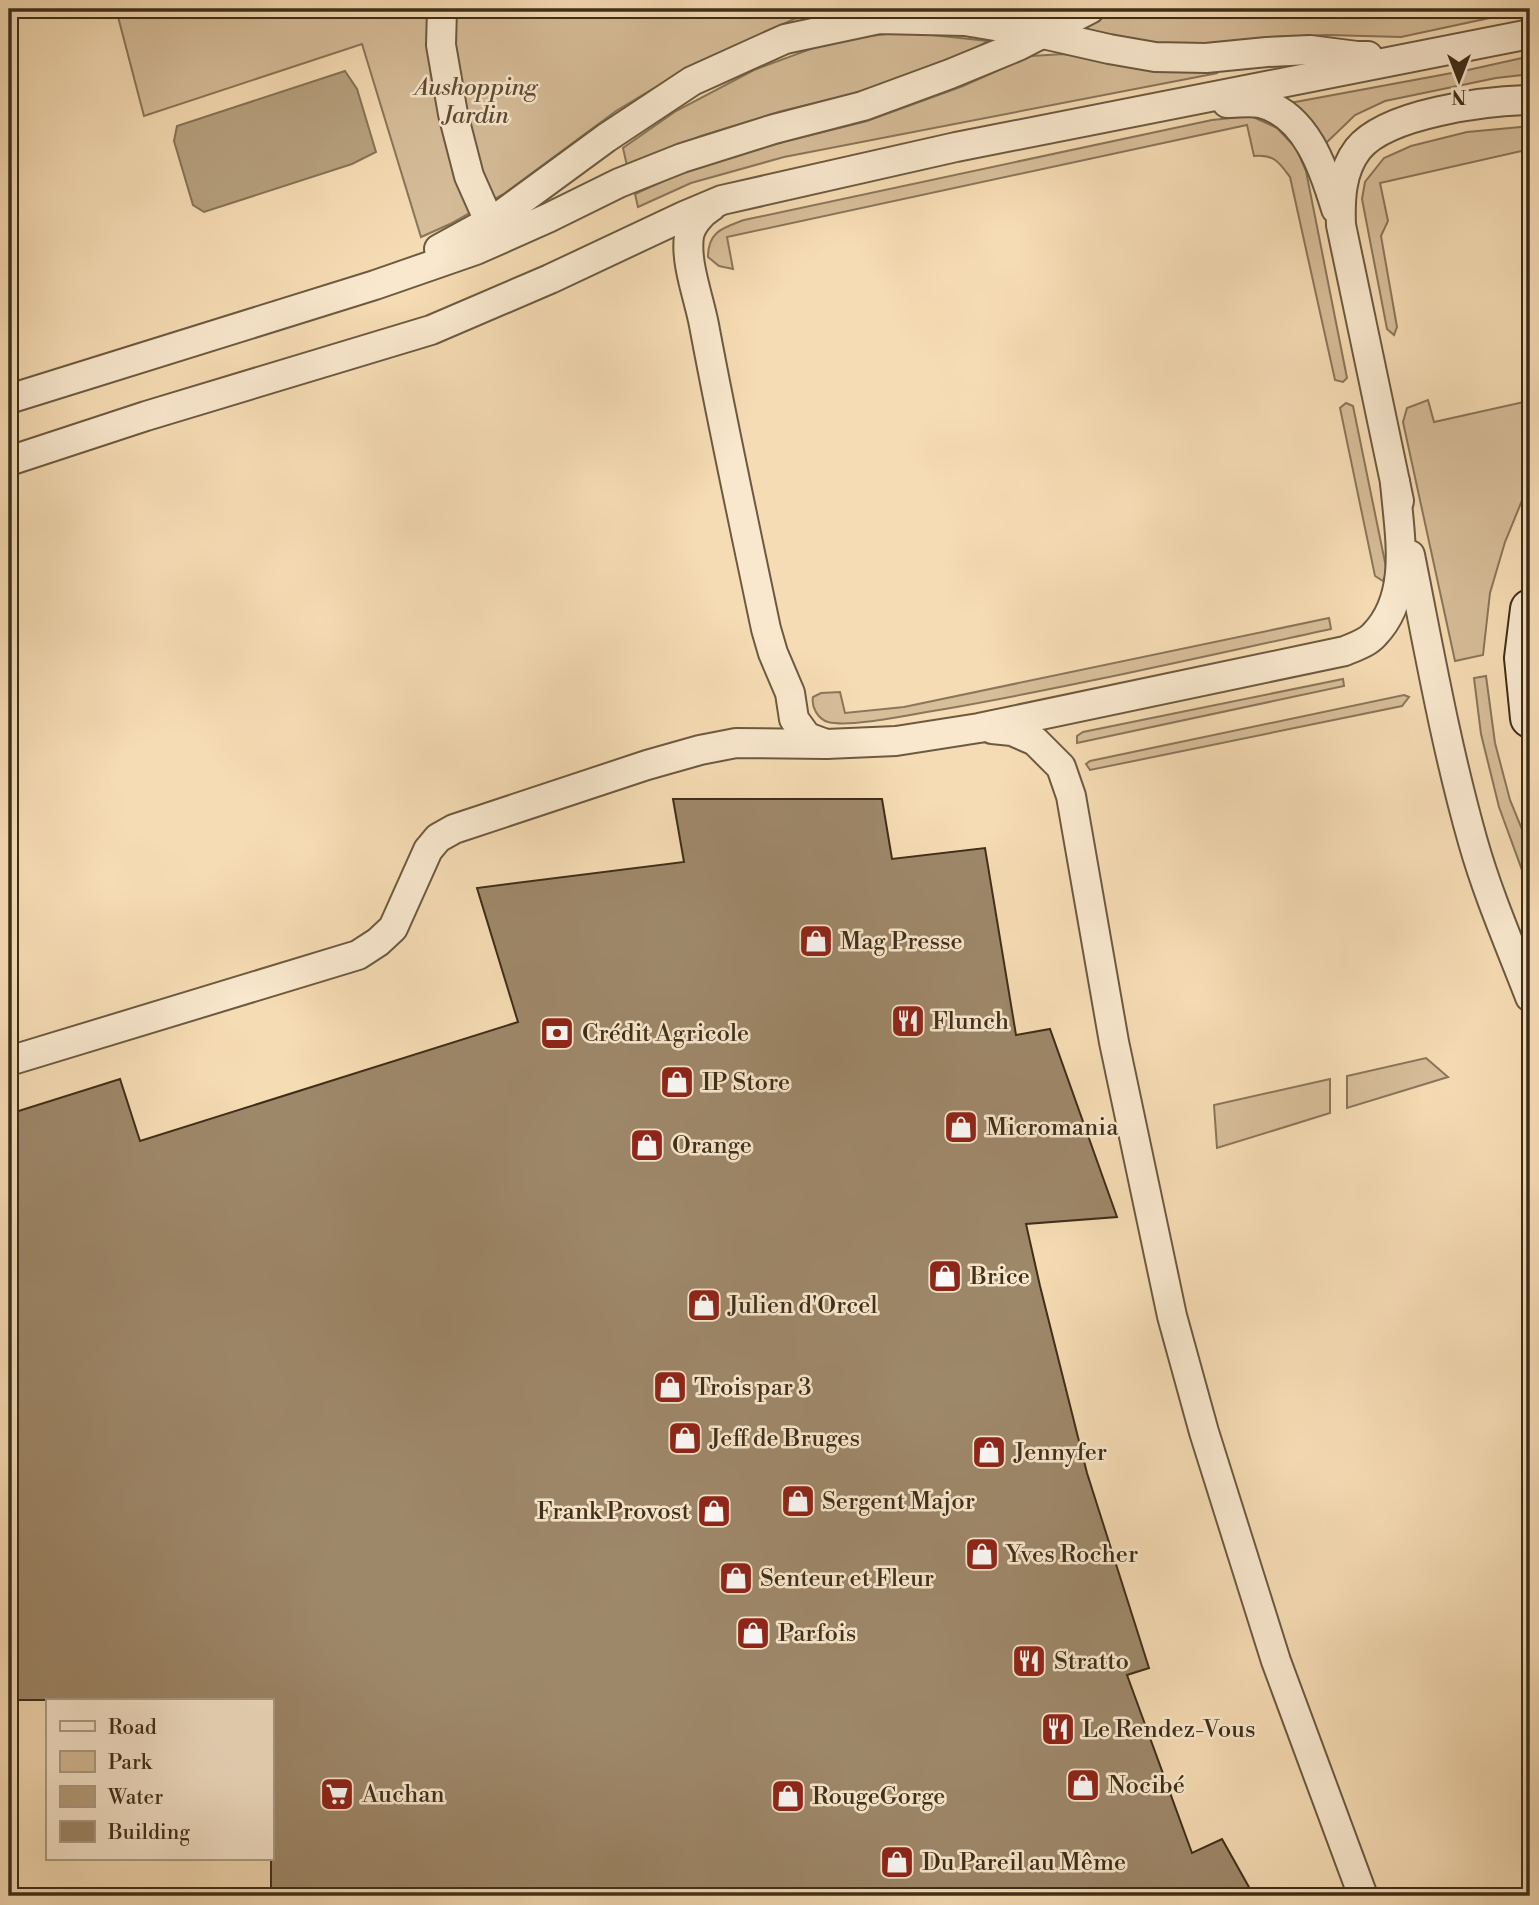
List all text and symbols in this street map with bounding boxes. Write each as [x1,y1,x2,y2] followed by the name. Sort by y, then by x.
[1424,46,1494,116] north arrow
[411,73,539,131] park label: Aushopping Jardin
[1451,84,1467,108] text: N
[797,922,835,960] shop icon: Mag Presse
[840,927,963,957] place label: Mag Presse
[889,1002,927,1040] restaurant icon: Flunch
[932,1007,1009,1037] place label: Flunch
[538,1014,576,1052] bank icon: Crédit Agricole
[582,1019,749,1049] place label: Crédit Agricole
[658,1063,696,1101] shop icon: IP Store
[702,1068,790,1098] place label: IP Store
[942,1108,980,1146] shop icon: Micromania
[986,1113,1119,1143] place label: Micromania
[628,1126,666,1164] shop icon: Orange
[672,1131,752,1161] place label: Orange
[926,1257,964,1295] shop icon: Brice
[969,1262,1030,1292] place label: Brice
[685,1286,723,1324] shop icon: Julien d'Orcel
[727,1291,878,1321] place label: Julien d'Orcel
[651,1368,689,1406] shop icon: Trois par 3
[694,1373,811,1403] place label: Trois par 3
[666,1419,704,1457] shop icon: Jeff de Bruges
[709,1424,860,1454] place label: Jeff de Bruges
[970,1433,1008,1471] shop icon: Jennyfer
[1013,1438,1107,1468] place label: Jennyfer
[779,1482,817,1520] shop icon: Sergent Major
[822,1487,975,1517] place label: Sergent Major
[695,1492,733,1530] shop icon: Frank Provost
[537,1497,691,1527] place label: Frank Provost
[963,1535,1001,1573] shop icon: Yves Rocher
[1004,1540,1138,1570] place label: Yves Rocher
[717,1559,755,1597] shop icon: Senteur et Fleur
[760,1564,934,1594] place label: Senteur et Fleur
[734,1614,772,1652] shop icon: Parfois
[778,1619,856,1649] place label: Parfois
[1010,1642,1048,1680] restaurant icon: Stratto
[1054,1647,1129,1677] place label: Stratto
[46,1699,273,1860] legend
[1039,1710,1077,1748] restaurant icon: Le Rendez-Vous
[108,1715,157,1741] text: Road
[1082,1715,1256,1745] place label: Le Rendez-Vous
[108,1750,153,1776] text: Park
[1064,1766,1102,1804] shop icon: Nocibé
[1108,1771,1185,1801] place label: Nocibé
[318,1775,356,1813] supermarket icon: Auchan
[769,1777,807,1815] shop icon: RougeGorge
[361,1780,445,1810] place label: Auchan
[812,1782,945,1812] place label: RougeGorge
[107,1785,163,1811] text: Water
[107,1820,190,1846] text: Building
[878,1843,916,1881] shop icon: Du Pareil au Même
[922,1848,1126,1878] place label: Du Pareil au Même

